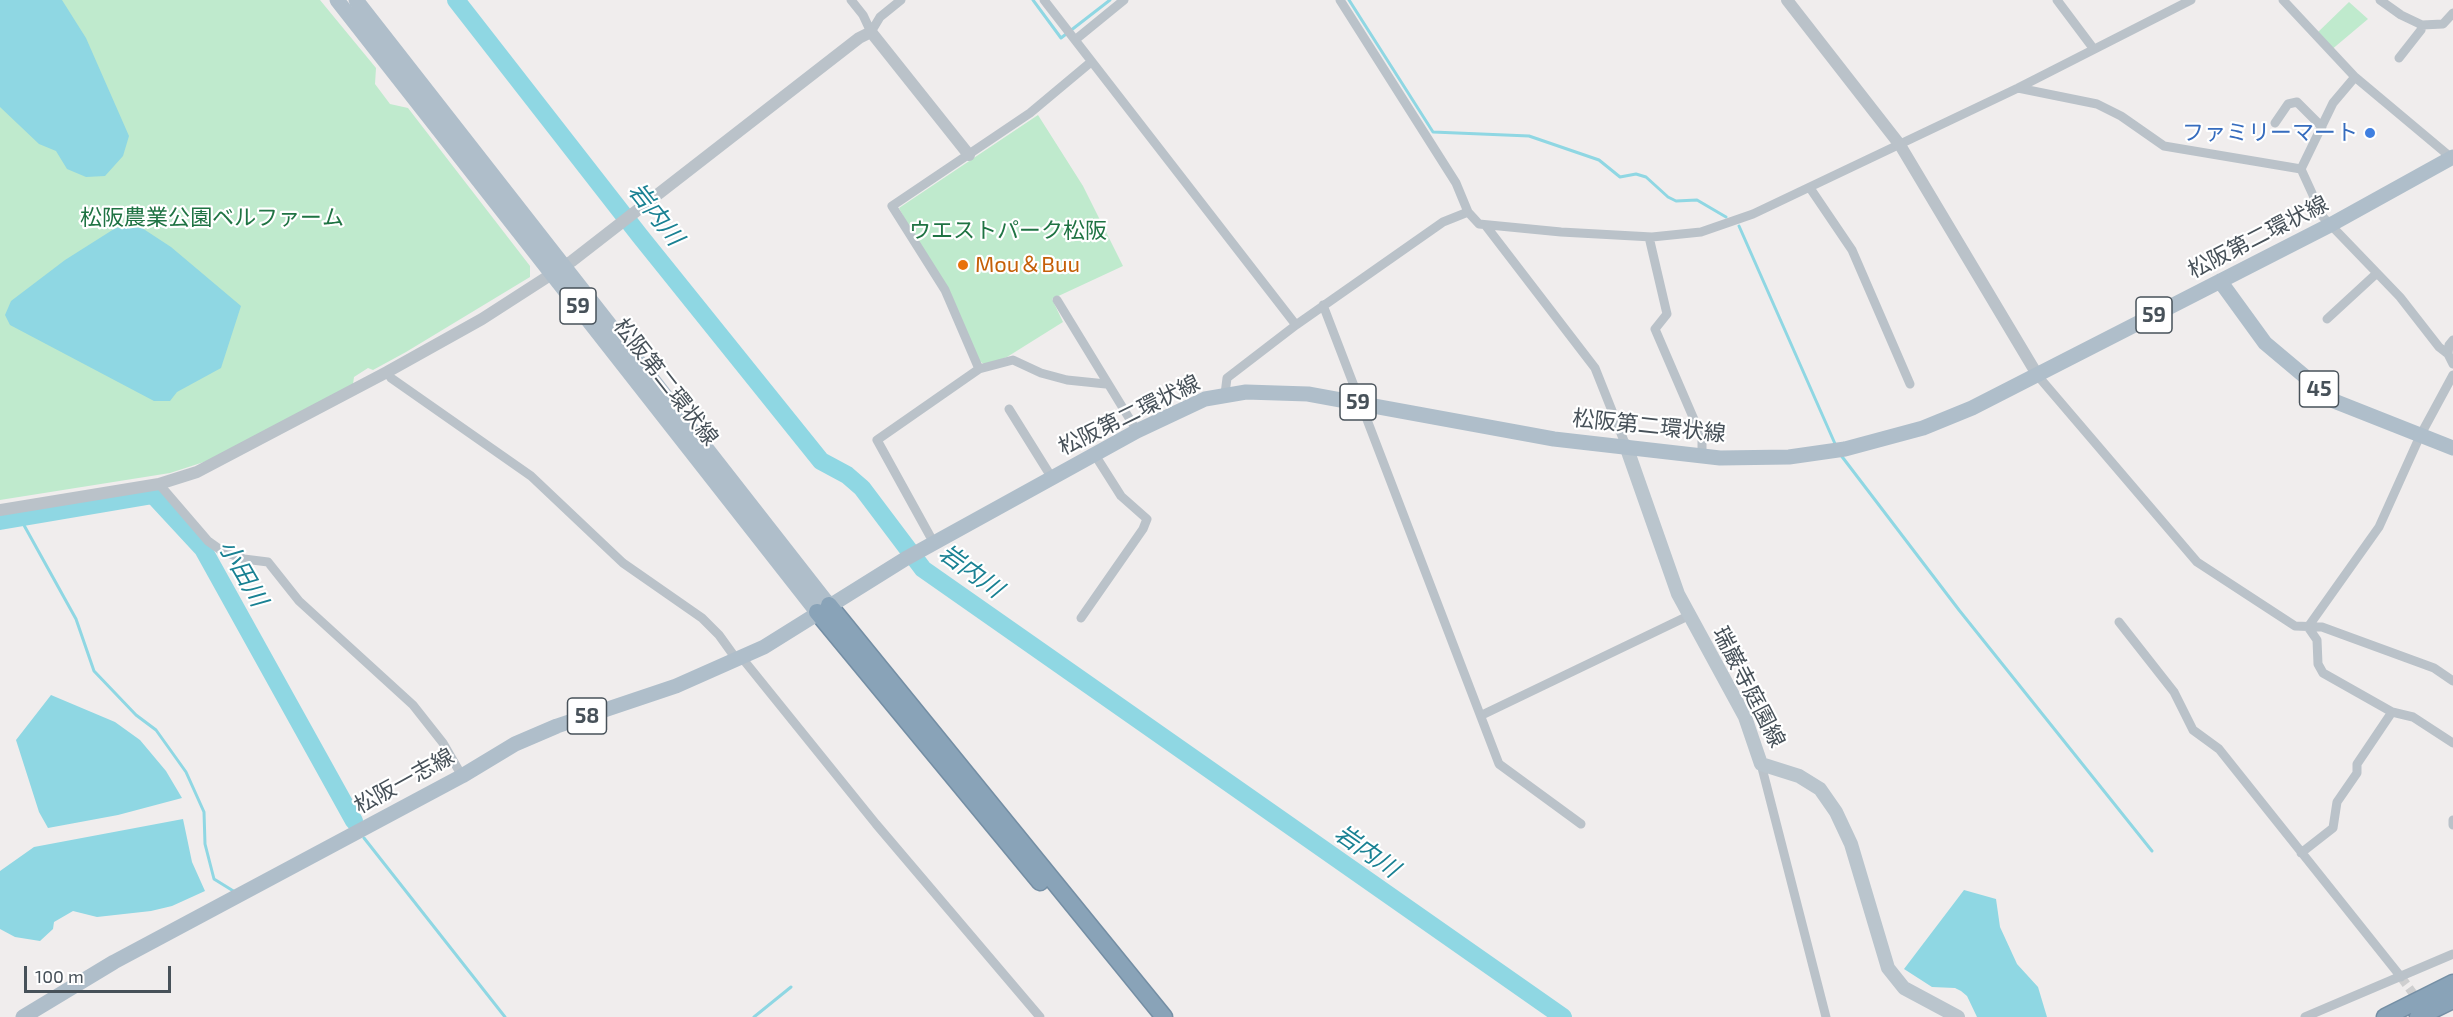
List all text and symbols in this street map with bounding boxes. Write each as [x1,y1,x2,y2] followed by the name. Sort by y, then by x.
[2182,120,2358,146] place label: ファミリーマート
[2363,126,2377,140] marker: ファミリーマート
[622,177,690,251] water label: 岩内川
[2183,190,2333,284] street label: 松阪第二環状線
[80,205,344,231] park label: 松阪農業公園ベルファーム
[909,218,1107,244] park label: ウエストパーク松阪
[975,252,1080,278] place label: Mou＆Buu
[956,258,970,272] marker: Mou＆Buu
[560,288,596,324] road number: 59
[2136,297,2172,333] road number: 59
[608,313,724,451] street label: 松阪第二環状線
[1054,369,1204,461] street label: 松阪第二環状線
[2300,371,2338,407] road number: 45
[1340,384,1376,420] road number: 59
[1571,405,1727,447] street label: 松阪第二環状線
[213,535,273,611] water label: 小田川
[933,538,1009,604] water label: 岩内川
[1707,622,1791,752] street label: 瑞巌寺庭園線
[568,698,606,734] road number: 58
[349,743,459,819] street label: 松阪一志線
[1329,819,1405,883] water label: 岩内川
[27,954,174,992] scale bar
[35,965,84,987] text: 100 m

